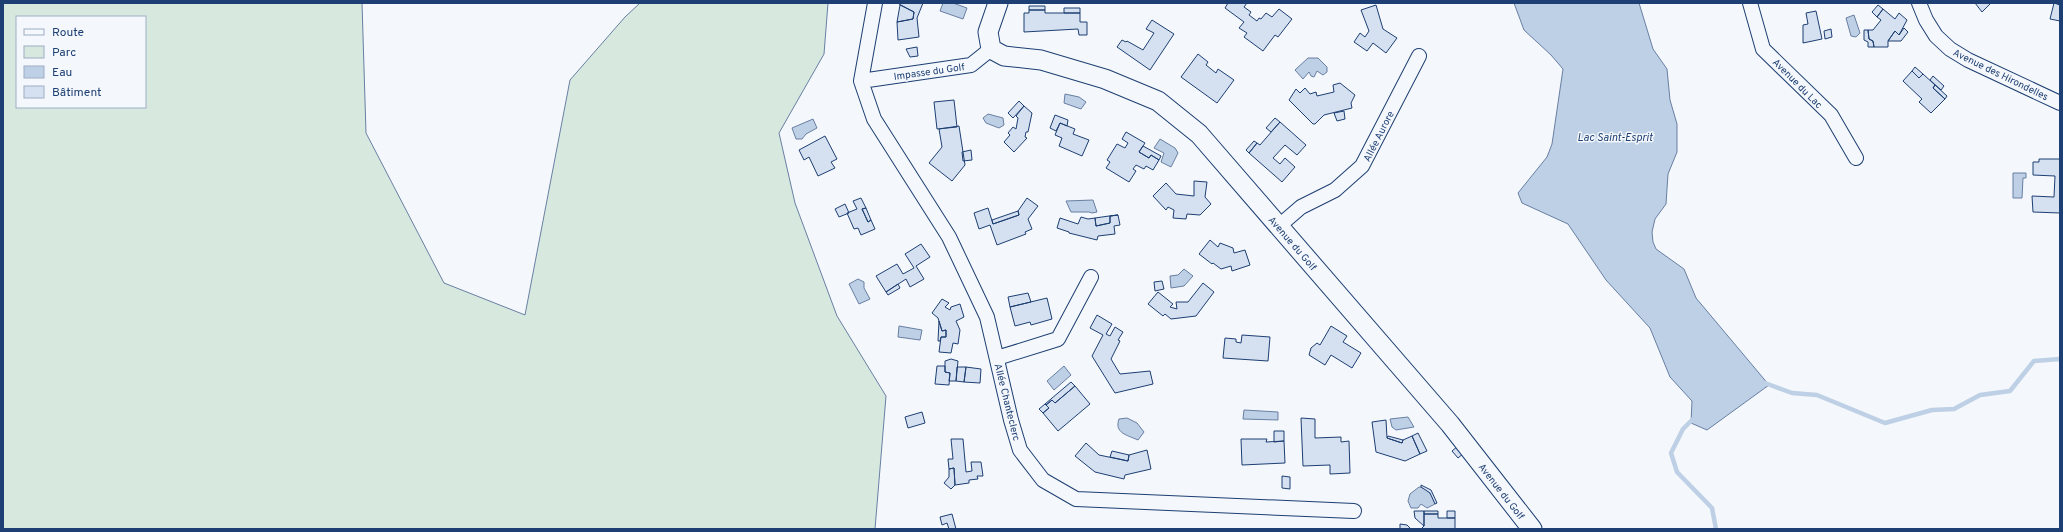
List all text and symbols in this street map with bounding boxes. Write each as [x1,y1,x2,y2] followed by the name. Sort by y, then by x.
[16,16,146,108] legend
[52,25,84,41] text: Route
[52,45,76,61] text: Parc
[1951,47,2050,104] street label: Avenue des Hirondelles
[1769,56,1825,112] street label: Avenue du Lac
[893,61,966,84] street label: Impasse du Golf
[52,65,72,81] text: Eau
[52,85,102,101] text: Bâtiment
[1361,109,1398,164] street label: Allée Aurore
[1577,131,1654,145] water label: Lac Saint-Esprit
[1265,214,1319,274] street label: Avenue du Golf
[991,362,1022,442] street label: Allée Chanteclerc
[1475,461,1527,523] street label: Avenue du Golf

